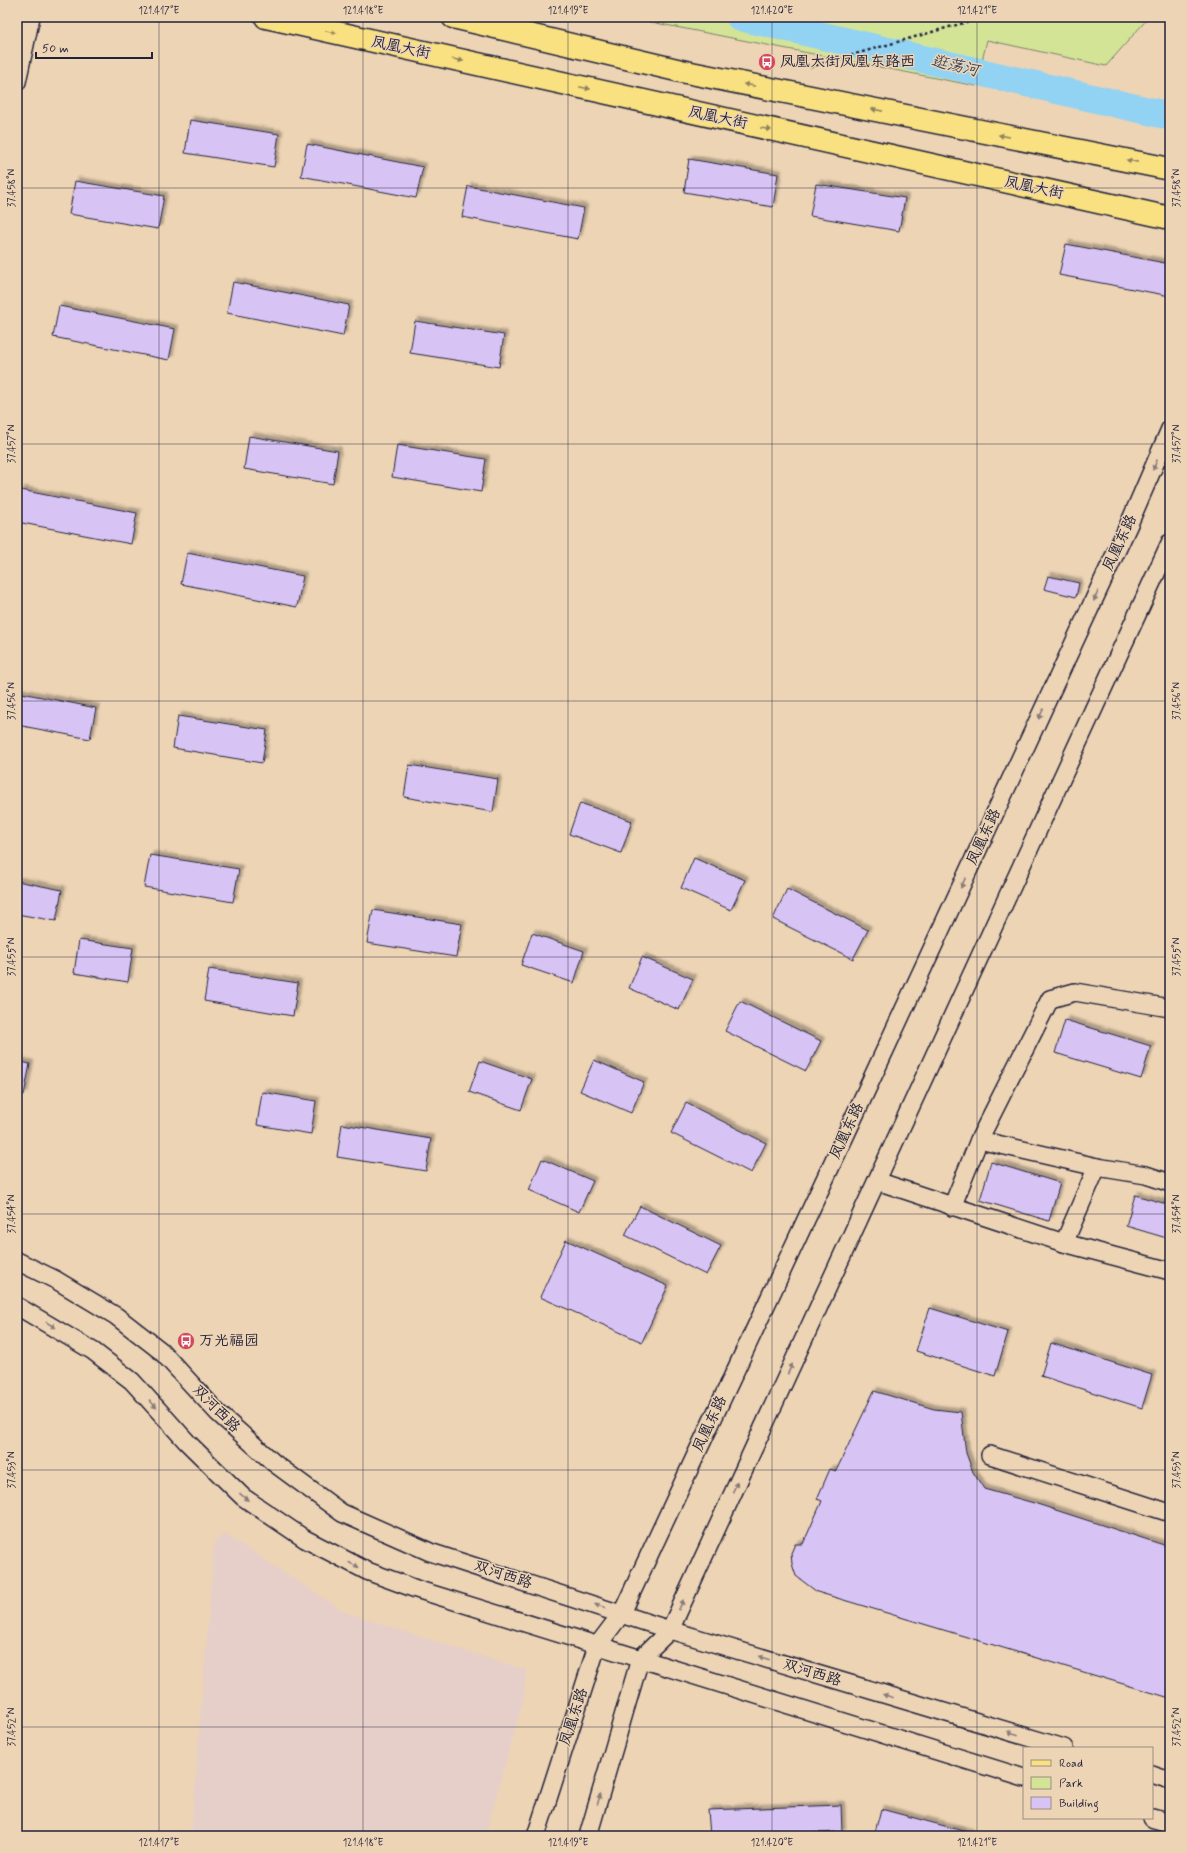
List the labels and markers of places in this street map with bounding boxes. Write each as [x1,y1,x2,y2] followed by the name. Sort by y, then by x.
[757,52,777,72] bus stop icon: 凤凰大街凤凰东路西
[780,52,915,72] place label: 凤凰大街凤凰东路西
[176,1331,196,1351] bus stop icon: 万光福园
[199,1331,259,1351] place label: 万光福园

